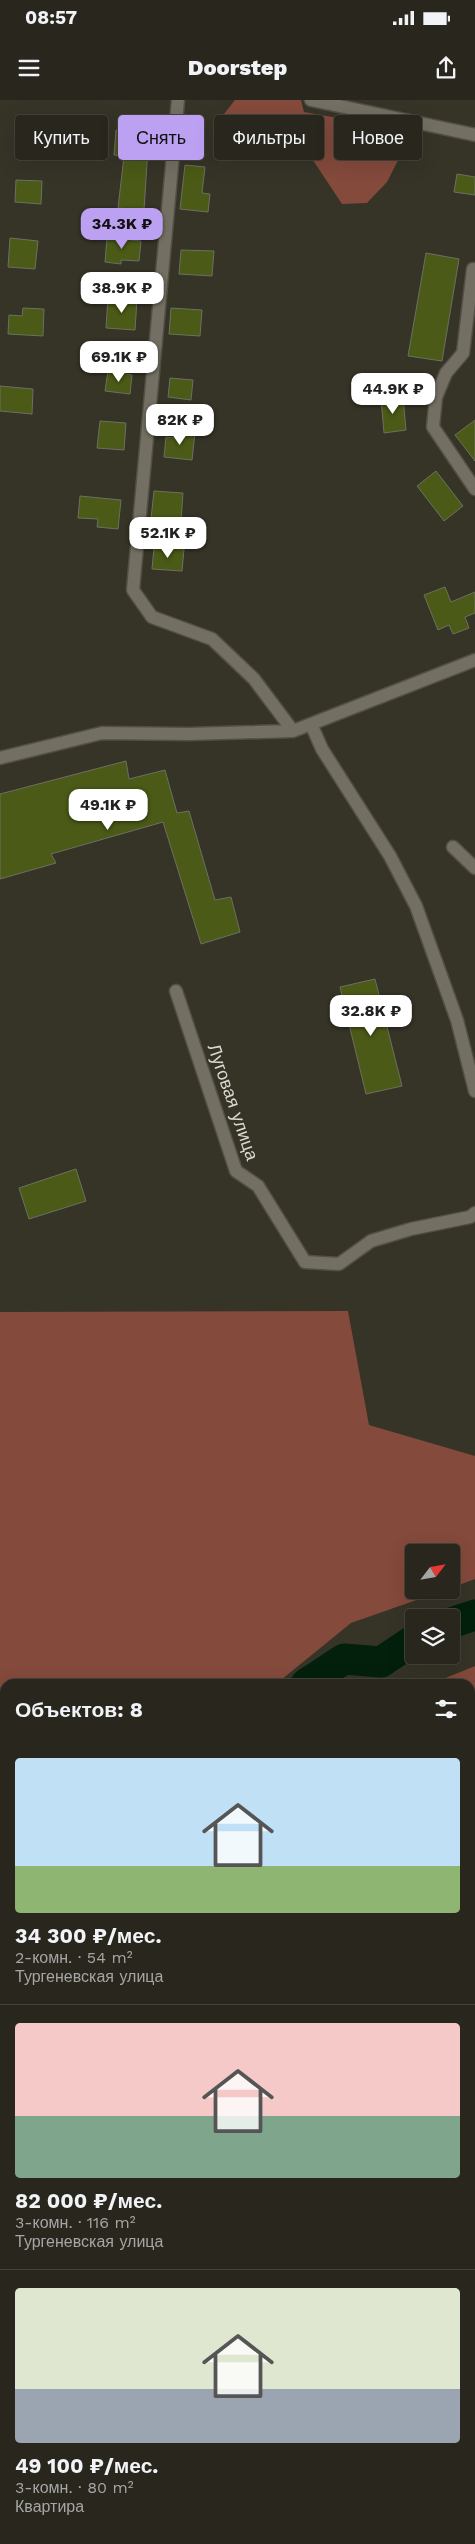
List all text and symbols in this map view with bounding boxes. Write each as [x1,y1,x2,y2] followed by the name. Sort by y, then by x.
[25,6,77,29] text: 08:57
[15,54,43,82] icon: menu
[432,54,460,82] icon: share
[188,55,287,80] text: Doorstep
[15,115,108,160] chip: Купить
[118,115,204,160] chip: Снять
[214,115,324,160] chip: Фильтры
[334,115,422,160] chip: Новое
[76,208,168,250] pin: 34.3K ₽
[92,214,152,233] text: 34.3K ₽
[76,272,168,314] pin: 38.9K ₽
[92,278,152,297] text: 38.9K ₽
[73,340,165,383] pin: 69.1K ₽
[91,347,147,366] text: 69.1K ₽
[347,372,439,415] pin: 44.9K ₽
[362,379,424,398] text: 44.9K ₽
[145,404,215,446] pin: 82K ₽
[157,410,203,429] text: 82K ₽
[122,516,214,559] pin: 52.1K ₽
[140,523,196,542] text: 52.1K ₽
[62,788,154,831] pin: 49.1K ₽
[80,795,136,814] text: 49.1K ₽
[325,994,417,1037] pin: 32.8K ₽
[341,1001,401,1020] text: 32.8K ₽
[204,1041,264,1164] street label: Луговая улица
[405,1544,460,1599] north arrow
[405,1544,460,1664] map controls
[405,1609,460,1664] button: layers
[432,1695,460,1723] icon: filters
[15,1697,143,1722] text: Объектов: 8
[193,1790,283,1880] icon: home
[15,1923,162,1948] text: 34 300 ₽/мес.
[15,1948,133,1967] text: 2-комн. · 54 m²
[15,1967,163,1986] text: Тургеневская улица
[193,2056,283,2146] icon: home
[15,2188,162,2213] text: 82 000 ₽/мес.
[15,2213,136,2232] text: 3-комн. · 116 m²
[15,2232,163,2251] text: Тургеневская улица
[193,2321,283,2411] icon: home
[15,2453,158,2478] text: 49 100 ₽/мес.
[15,2478,134,2497] text: 3-комн. · 80 m²
[15,2497,84,2516] text: Квартира

